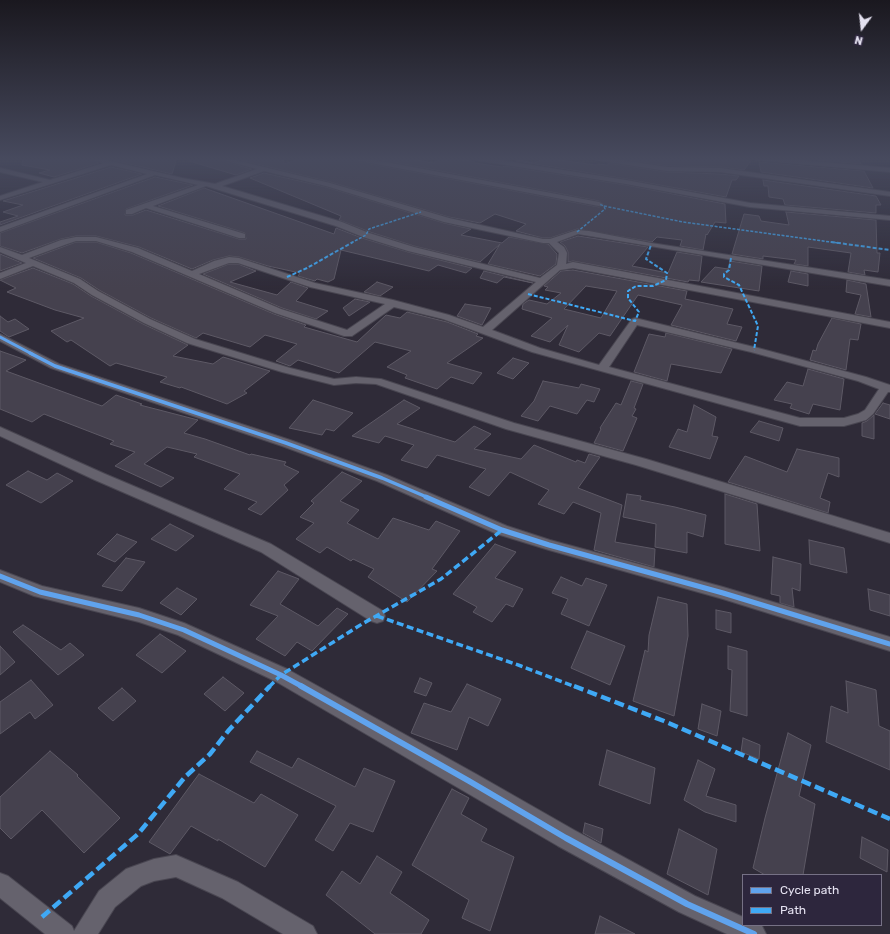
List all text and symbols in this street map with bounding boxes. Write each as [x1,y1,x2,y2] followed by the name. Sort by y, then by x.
[842,8,882,48] north arrow
[853,33,864,47] text: N
[742,874,882,926] legend
[780,883,839,897] text: Cycle path
[780,903,806,917] text: Path

